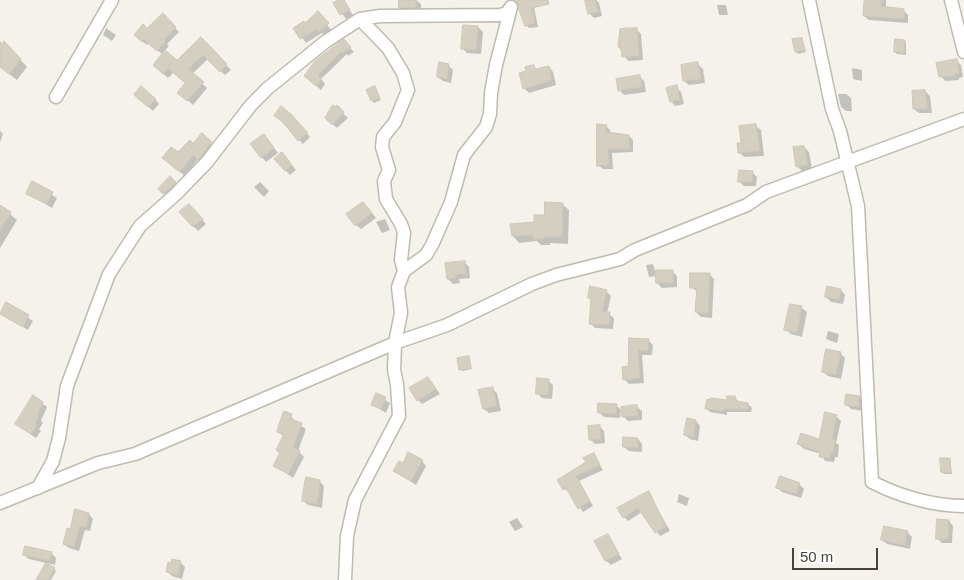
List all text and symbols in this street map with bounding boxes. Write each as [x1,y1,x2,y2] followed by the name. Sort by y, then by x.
[794,538,880,570] scale bar
[800,548,833,565] text: 50 m

